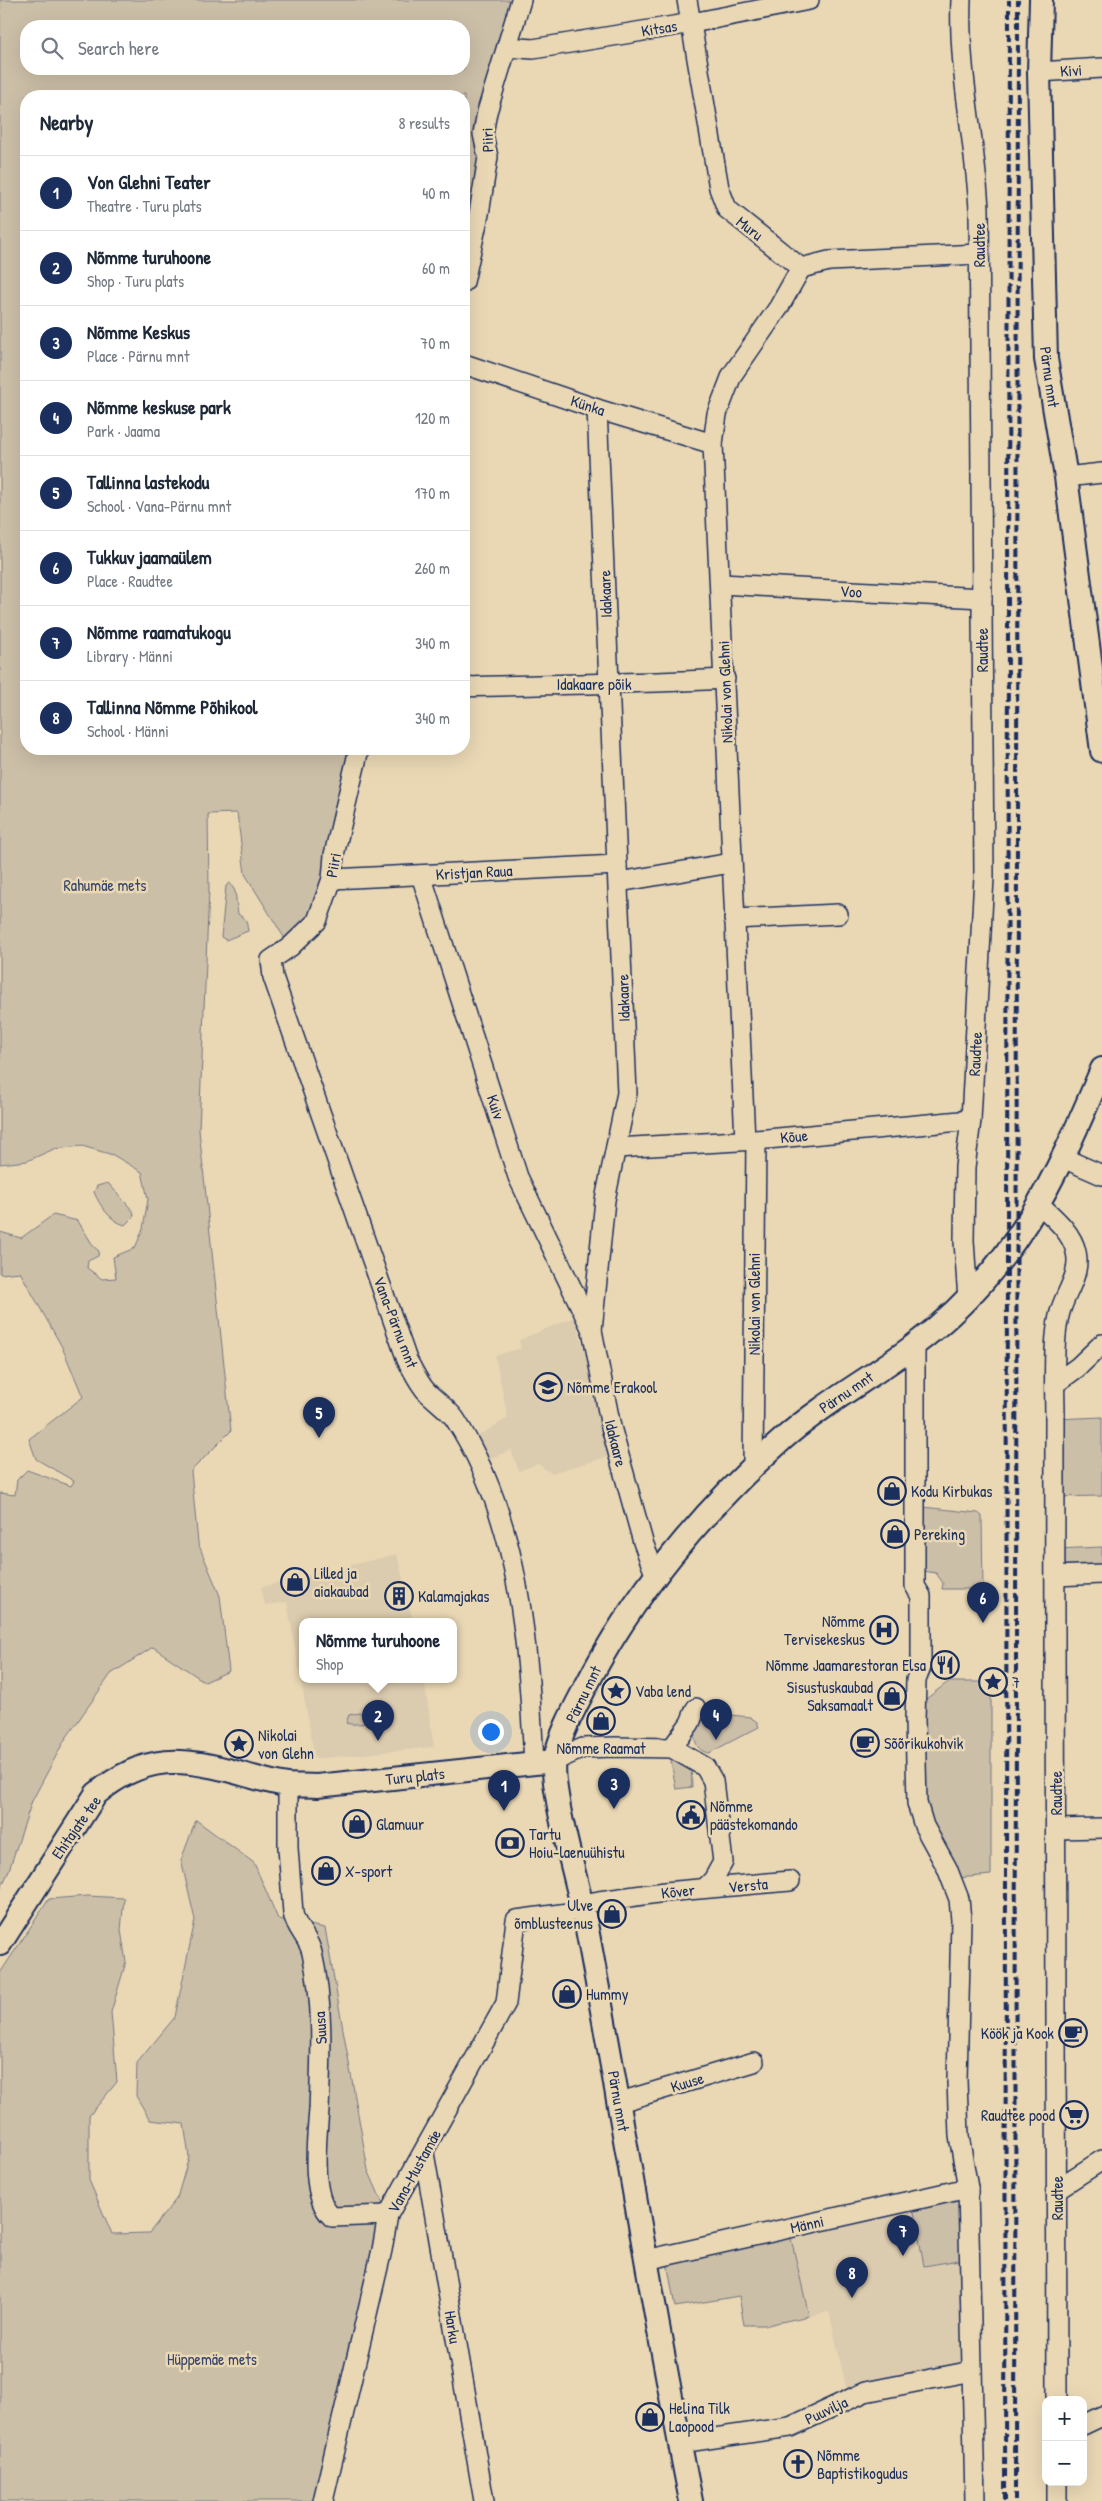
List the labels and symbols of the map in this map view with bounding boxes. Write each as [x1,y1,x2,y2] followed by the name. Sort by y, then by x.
[639,14,679,42] street label: Kitsas
[1059,58,1083,82] street label: Kivi
[476,127,498,153] street label: Piiri
[732,211,768,246] street label: Muru
[968,222,990,267] street label: Raudtee
[1035,345,1065,409] street label: Pärnu mnt
[568,389,608,421] street label: Künka
[593,569,617,618] street label: Idakaare
[839,579,863,603] street label: Voo
[971,627,993,672] street label: Raudtee
[712,640,738,744] street label: Nikolai von Glehni
[556,673,632,695] street label: Idakaare põik
[320,851,346,879] street label: Piiri
[435,859,513,885] street label: Kristjan Raua
[64,874,146,896] park label: Rahumäe mets
[611,973,635,1022] street label: Idakaare
[963,1031,987,1077] street label: Raudtee
[482,1092,510,1123] street label: Kuiv
[779,1124,809,1148] street label: Kõue
[743,1253,765,1355] street label: Nikolai von Glehni
[368,1273,424,1371] street label: Vana-Pärnu mnt
[815,1366,878,1418] street label: Pärnu mnt
[533,1372,563,1402] school or university icon: Nõmme Erakool
[567,1376,658,1398] place label: Nõmme Erakool
[303,1397,335,1438] pin: 5
[600,1417,633,1470] street label: Idakaare
[877,1476,907,1506] shop icon: Kodu Kirbukas
[911,1480,992,1502] place label: Kodu Kirbukas
[880,1519,910,1549] shop icon: Pereking
[914,1523,965,1545] place label: Pereking
[314,1562,369,1602] place label: Lilled ja aiakaubad
[280,1567,310,1597] shop icon: Lilled ja aiakaubad
[384,1581,414,1611] building icon: Kalamajakas
[967,1582,999,1623] pin: 6
[418,1585,489,1607] place label: Kalamajakas
[784,1610,866,1650] place label: Nõmme Tervisekeskus
[869,1615,899,1645] hospital icon: Nõmme Tervisekeskus
[930,1650,960,1680] restaurant icon: Nõmme Jaamarestoran Elsa
[766,1654,926,1676] place label: Nõmme Jaamarestoran Elsa
[560,1661,606,1726] street label: Pärnu mnt
[978,1667,1008,1697] place icon: 7
[1012,1671,1020,1693] place label: 7
[601,1676,631,1706] place icon: Vaba lend
[787,1676,873,1716] place label: Sisustuskaubad Saksamaalt
[635,1680,691,1702] place label: Vaba lend
[877,1681,907,1711] shop icon: Sisustuskaubad Saksamaalt
[700,1699,732,1740] pin: 4
[362,1700,394,1741] pin: 2
[586,1706,616,1736] shop icon: Nõmme Raamat
[478,1719,504,1745] your location
[258,1724,314,1764] place label: Nikolai von Glehn
[850,1728,880,1758] cafe icon: Sõõrikukohvik
[224,1729,254,1759] place icon: Nikolai von Glehn
[884,1732,964,1754] place label: Sõõrikukohvik
[556,1737,646,1759] place label: Nõmme Raamat
[384,1762,446,1790] street label: Turu plats
[598,1768,630,1809] pin: 3
[488,1770,520,1811] pin: 1
[1045,1770,1067,1815] street label: Raudtee
[46,1790,106,1863] street label: Ehitajate tee
[710,1795,798,1835] place label: Nõmme päästekomando
[676,1800,706,1830] public building icon: Nõmme päästekomando
[342,1809,372,1839] shop icon: Glamuur
[376,1813,424,1835] place label: Glamuur
[529,1823,625,1863] place label: Tartu Hoiu-laenuühistu
[495,1828,525,1858] bank icon: Tartu Hoiu-laenuühistu
[311,1856,341,1886] shop icon: X-sport
[345,1860,393,1882] place label: X-sport
[727,1872,769,1898] street label: Versta
[660,1878,696,1904] street label: Kõver
[514,1894,594,1934] place label: Ulve õmblusteenus
[597,1899,627,1929] shop icon: Ulve õmblusteenus
[552,1979,582,2009] shop icon: Hummy
[586,1983,629,2005] place label: Hummy
[308,2011,332,2045] street label: Suusa
[1058,2018,1088,2048] cafe icon: Köök ja Kook
[981,2022,1054,2044] place label: Köök ja Kook
[668,2066,707,2097] street label: Kuuse
[603,2069,635,2133] street label: Pärnu mnt
[1059,2100,1089,2130] supermarket icon: Raudtee pood
[981,2104,1055,2126] place label: Raudtee pood
[382,2125,446,2217] street label: Vana-Mustamäe
[1046,2175,1068,2220] street label: Raudtee
[788,2210,826,2238] street label: Männi
[887,2215,919,2256] pin: 7
[836,2257,868,2298] pin: 8
[440,2309,467,2346] street label: Harku
[167,2348,257,2370] park label: Hüppemäe mets
[801,2391,851,2429] street label: Puuvilja
[669,2397,730,2437] place label: Helina Tilk Laopood
[635,2402,665,2432] shop icon: Helina Tilk Laopood
[817,2444,908,2484] place label: Nõmme Baptistikogudus
[783,2449,813,2479] church icon: Nõmme Baptistikogudus

